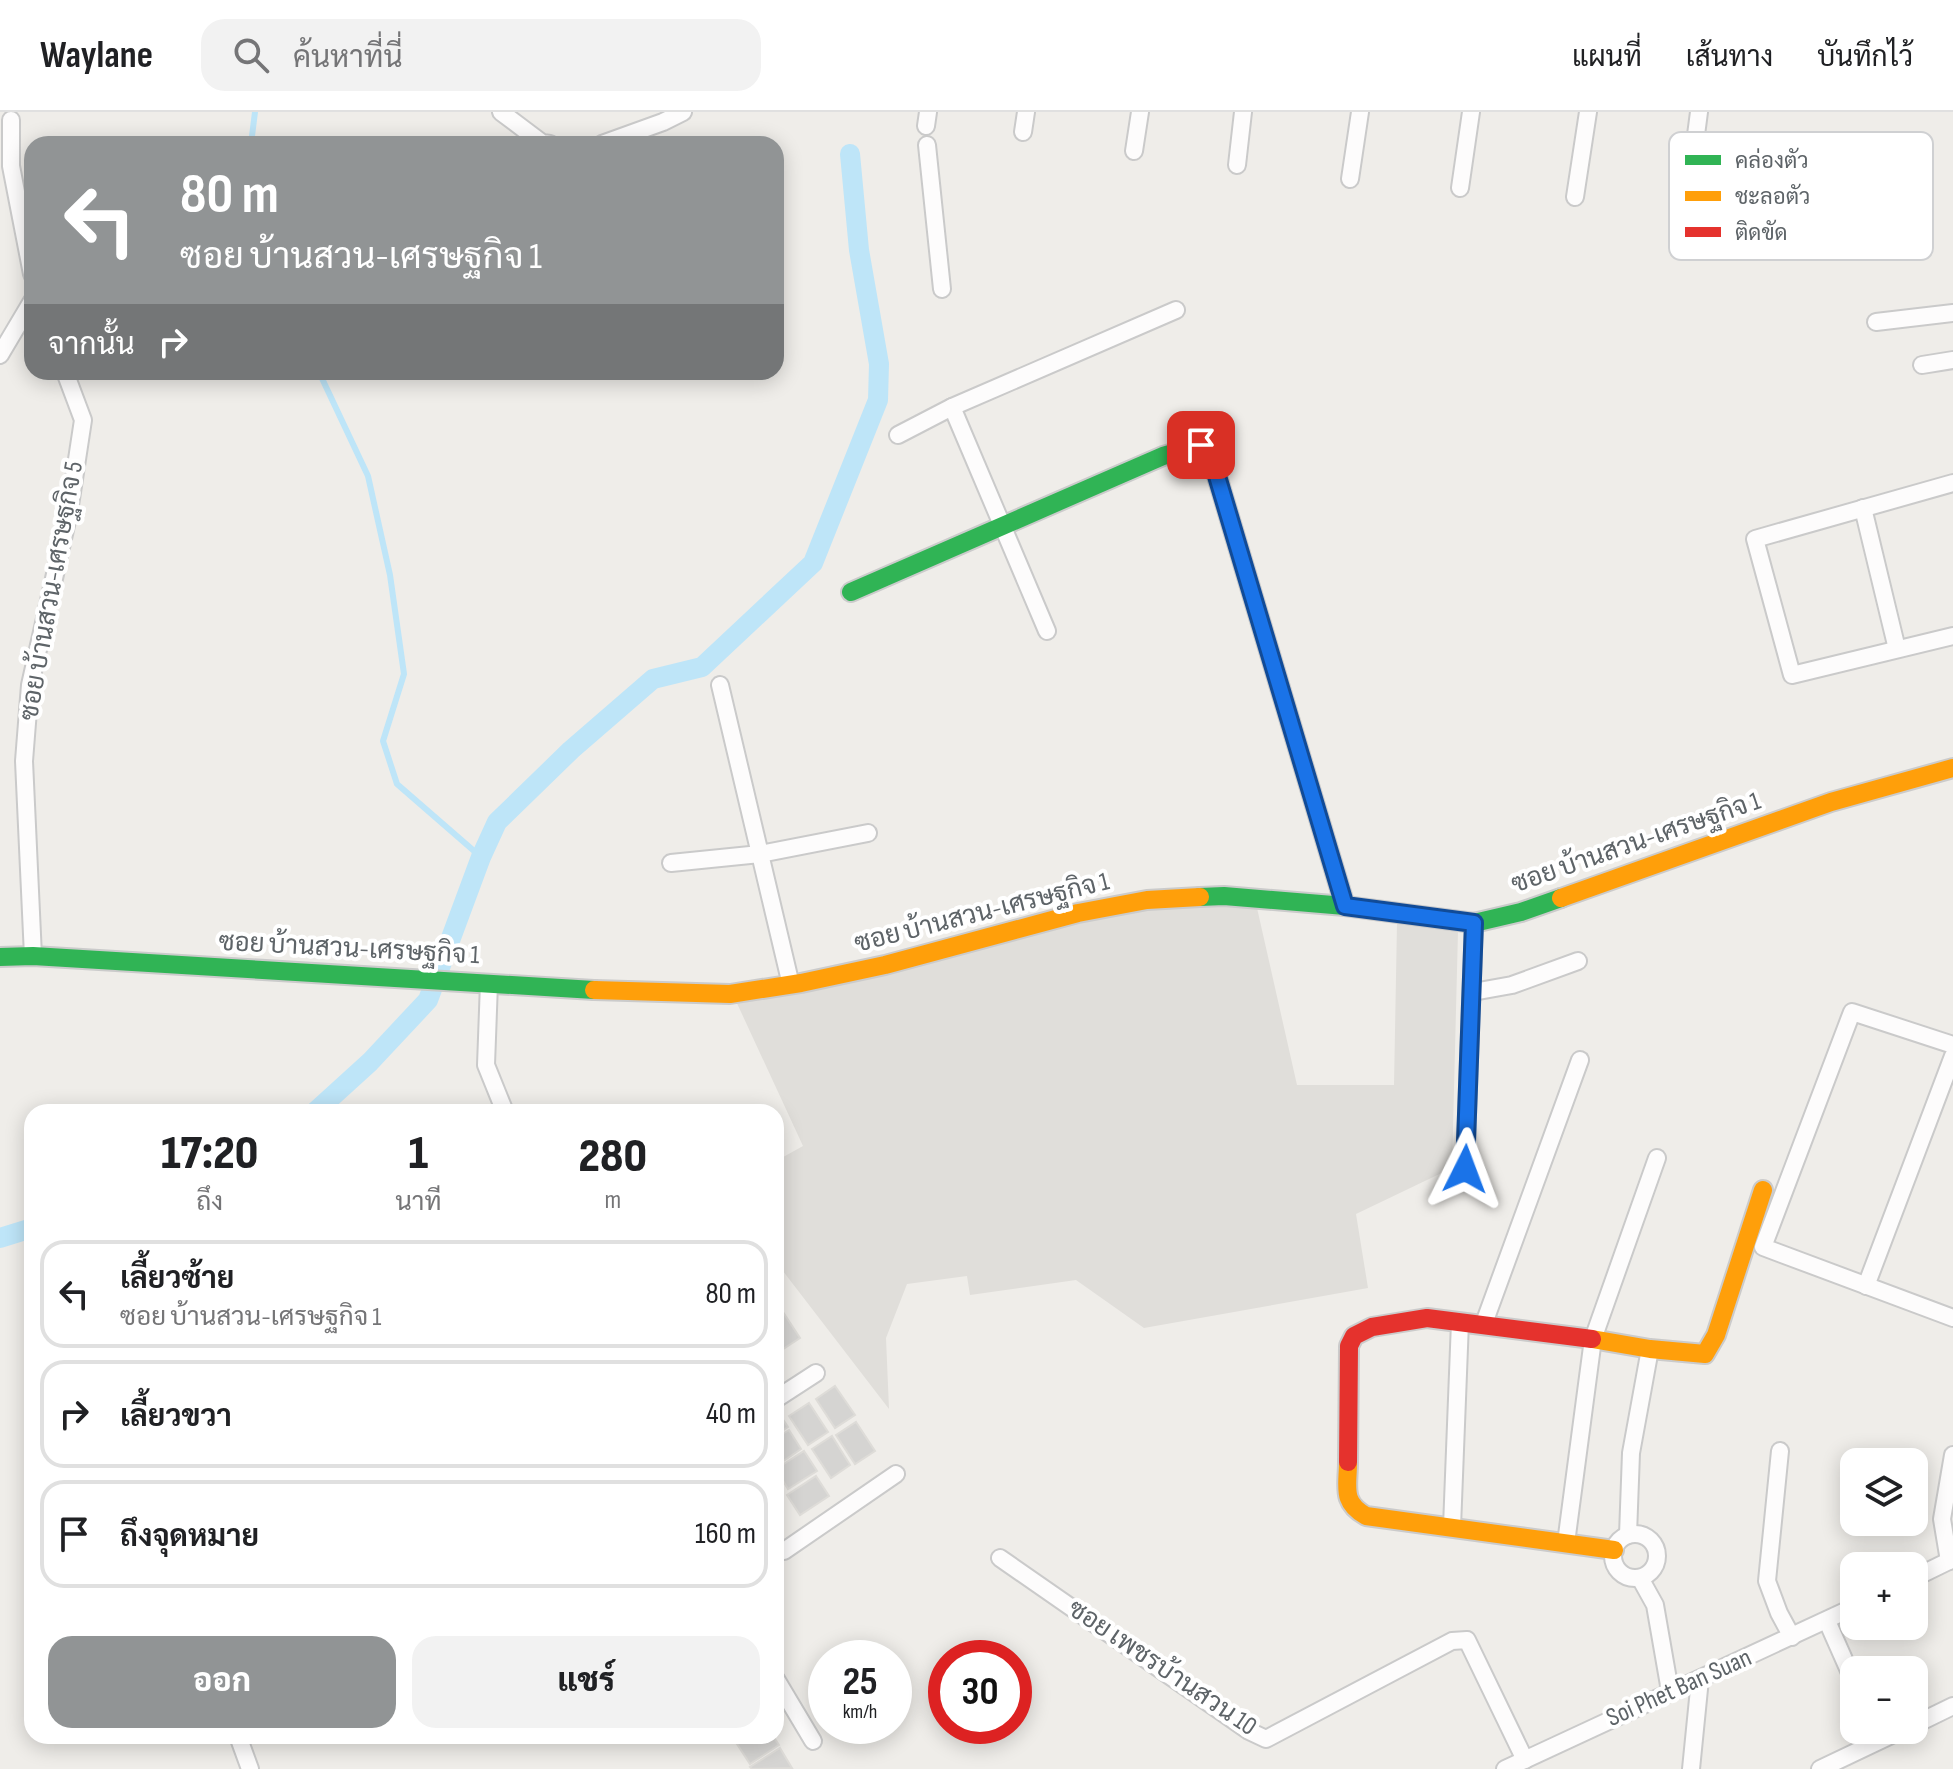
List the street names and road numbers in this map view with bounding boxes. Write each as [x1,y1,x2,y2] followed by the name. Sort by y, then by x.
[12,459,91,723] street label: ซอย บ้านสวน-เศรษฐกิจ 5
[1507,784,1765,901] street label: ซอย บ้านสวน-เศรษฐกิจ 1
[851,864,1113,961] street label: ซอย บ้านสวน-เศรษฐกิจ 1
[218,925,480,972] street label: ซอย บ้านสวน-เศรษฐกิจ 1
[1062,1592,1263,1743] street label: ซอย เพชรบ้านสวน 10
[1602,1642,1756,1734] street label: Soi Phet Ban Suan

